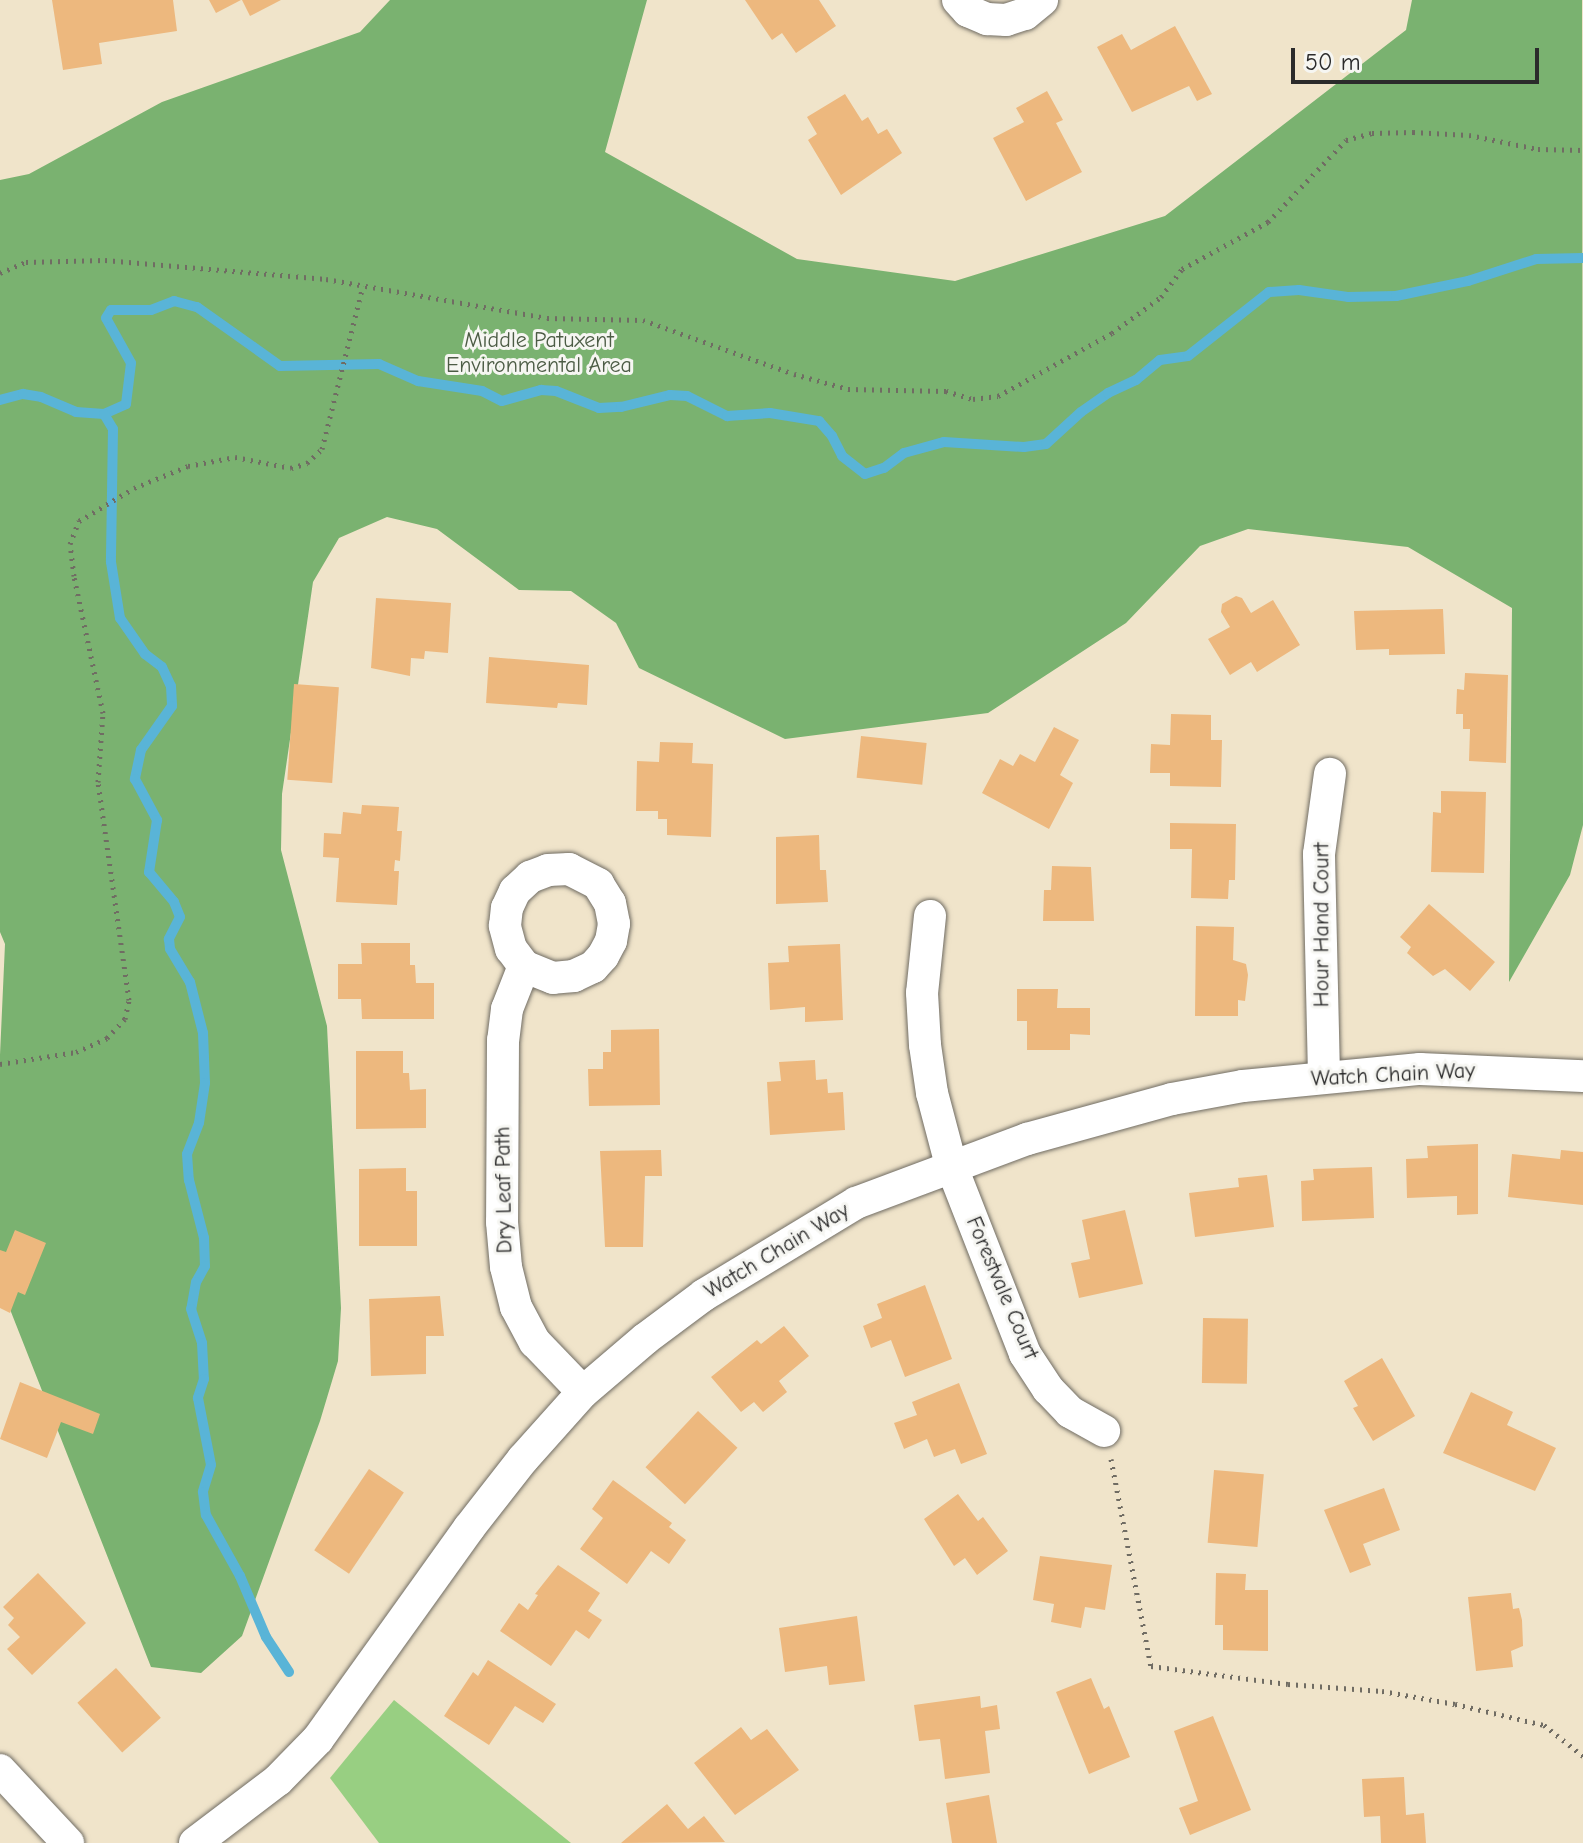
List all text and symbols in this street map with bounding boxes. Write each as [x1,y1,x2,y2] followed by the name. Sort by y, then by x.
[1295,32,1543,82] scale bar
[1305,48,1361,76] text: 50 m
[446,327,632,378] park label: Middle Patuxent Environmental Area
[1309,843,1335,1007] street label: Hour Hand Court
[1310,1058,1476,1092] street label: Watch Chain Way
[490,1126,518,1254] street label: Dry Leaf Path
[700,1197,854,1305] street label: Watch Chain Way
[960,1213,1044,1363] street label: Forestvale Court

